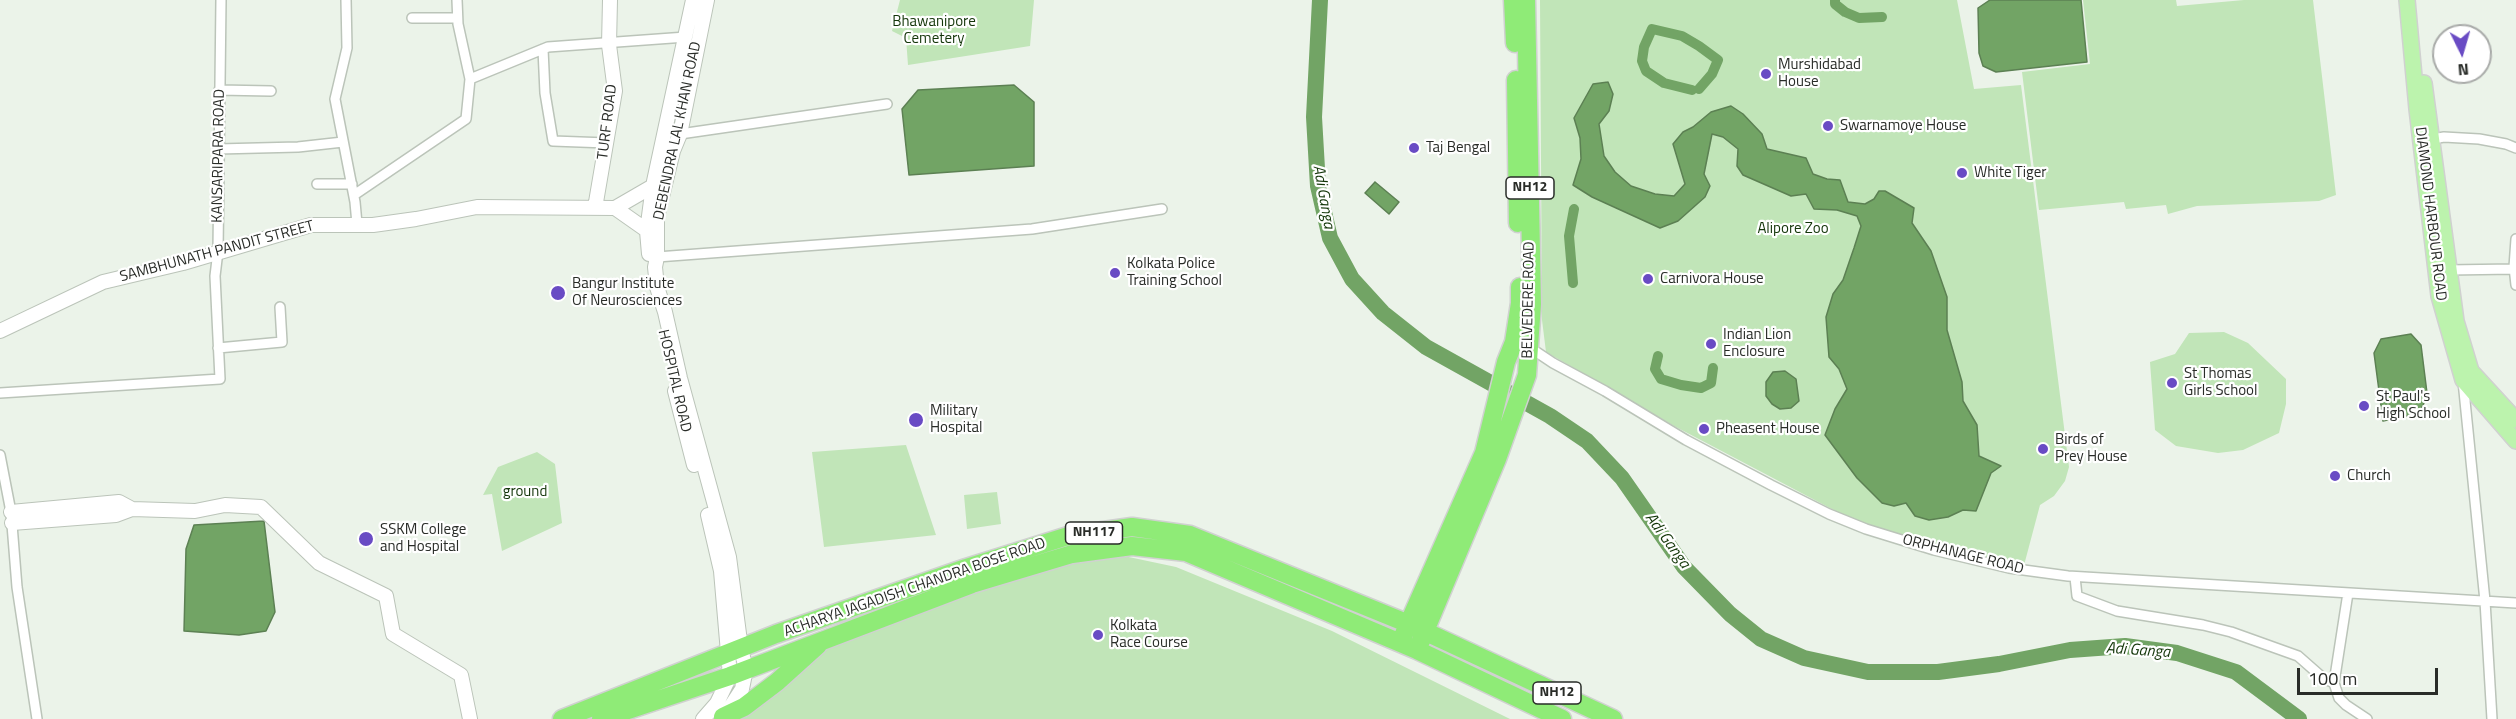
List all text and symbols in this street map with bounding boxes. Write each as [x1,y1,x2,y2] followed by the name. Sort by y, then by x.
[892,13,976,48] park label: Bhawanipore Cemetery
[2432,24,2492,84] north arrow
[650,40,706,222] street label: DEBENDRA LAL KHAN ROAD
[1778,56,1861,91] place label: Murshidabad House
[2457,58,2470,82] text: N
[1759,67,1773,81] marker: Murshidabad House
[594,83,622,161] street label: TURF ROAD
[209,89,229,223] street label: KANSARIPARA ROAD
[1840,117,1966,135] place label: Swarnamoye House
[1821,119,1835,133] marker: Swarnamoye House
[2410,126,2450,302] street label: DIAMOND HARBOUR ROAD
[1426,139,1490,157] place label: Taj Bengal
[1407,141,1421,155] marker: Taj Bengal
[1308,164,1338,230] water label: Adi Ganga
[1974,164,2046,182] place label: White Tiger
[1955,166,1969,180] marker: White Tiger
[1506,177,1554,199] road number: NH12
[118,217,316,287] street label: SAMBHUNATH PANDIT STREET
[1757,220,1829,238] park label: Alipore Zoo
[1519,241,1539,359] street label: BELVEDERE ROAD
[1127,255,1222,290] place label: Kolkata Police Training School
[1108,266,1122,280] marker: Kolkata Police Training School
[1660,270,1764,288] place label: Carnivora House
[1641,272,1655,286] marker: Carnivora House
[572,275,682,310] place label: Bangur Institute Of Neurosciences
[549,284,567,302] marker: Bangur Institute Of Neurosciences
[1723,326,1791,361] place label: Indian Lion Enclosure
[653,328,695,434] street label: HOSPITAL ROAD
[1704,337,1718,351] marker: Indian Lion Enclosure
[2184,365,2257,400] place label: St Thomas Girls School
[2165,376,2179,390] marker: St Thomas Girls School
[2376,388,2451,423] place label: St Paul's High School
[2357,399,2371,413] marker: St Paul's High School
[930,402,982,437] place label: Military Hospital
[907,411,925,429] marker: Military Hospital
[1716,420,1820,438] place label: Pheasent House
[1697,422,1711,436] marker: Pheasent House
[2055,431,2127,466] place label: Birds of Prey House
[2036,442,2050,456] marker: Birds of Prey House
[2347,467,2391,485] place label: Church
[2328,469,2342,483] marker: Church
[503,483,547,501] park label: ground
[1640,509,1694,573] water label: Adi Ganga
[380,521,466,556] place label: SSKM College and Hospital
[1066,522,1122,544] road number: NH117
[357,530,375,548] marker: SSKM College and Hospital
[1900,531,2026,579] street label: ORPHANAGE ROAD
[782,535,1048,641] street label: ACHARYA JAGADISH CHANDRA BOSE ROAD
[1110,617,1188,652] place label: Kolkata Race Course
[1091,628,1105,642] marker: Kolkata Race Course
[2105,639,2171,663] water label: Adi Ganga
[2300,656,2441,694] scale bar
[2308,665,2357,692] text: 100 m
[1533,682,1581,704] road number: NH12

